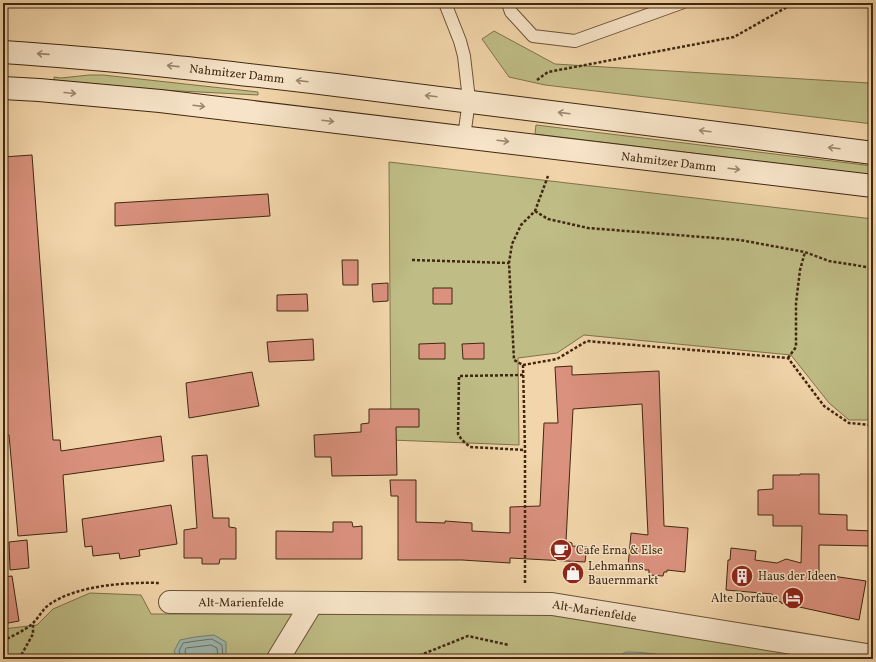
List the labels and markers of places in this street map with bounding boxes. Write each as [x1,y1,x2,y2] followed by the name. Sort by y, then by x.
[548,537,574,563] cafe icon: Cafe Erna & Else
[576,543,663,559] place label: Cafe Erna & Else
[588,559,658,589] place label: Lehmanns Bauernmarkt
[560,560,586,586] shop icon: Lehmanns Bauernmarkt
[729,563,755,589] building icon: Haus der Ideen
[758,569,837,585] place label: Haus der Ideen
[780,585,806,611] hotel icon: Alte Dorfaue
[711,591,778,607] place label: Alte Dorfaue

